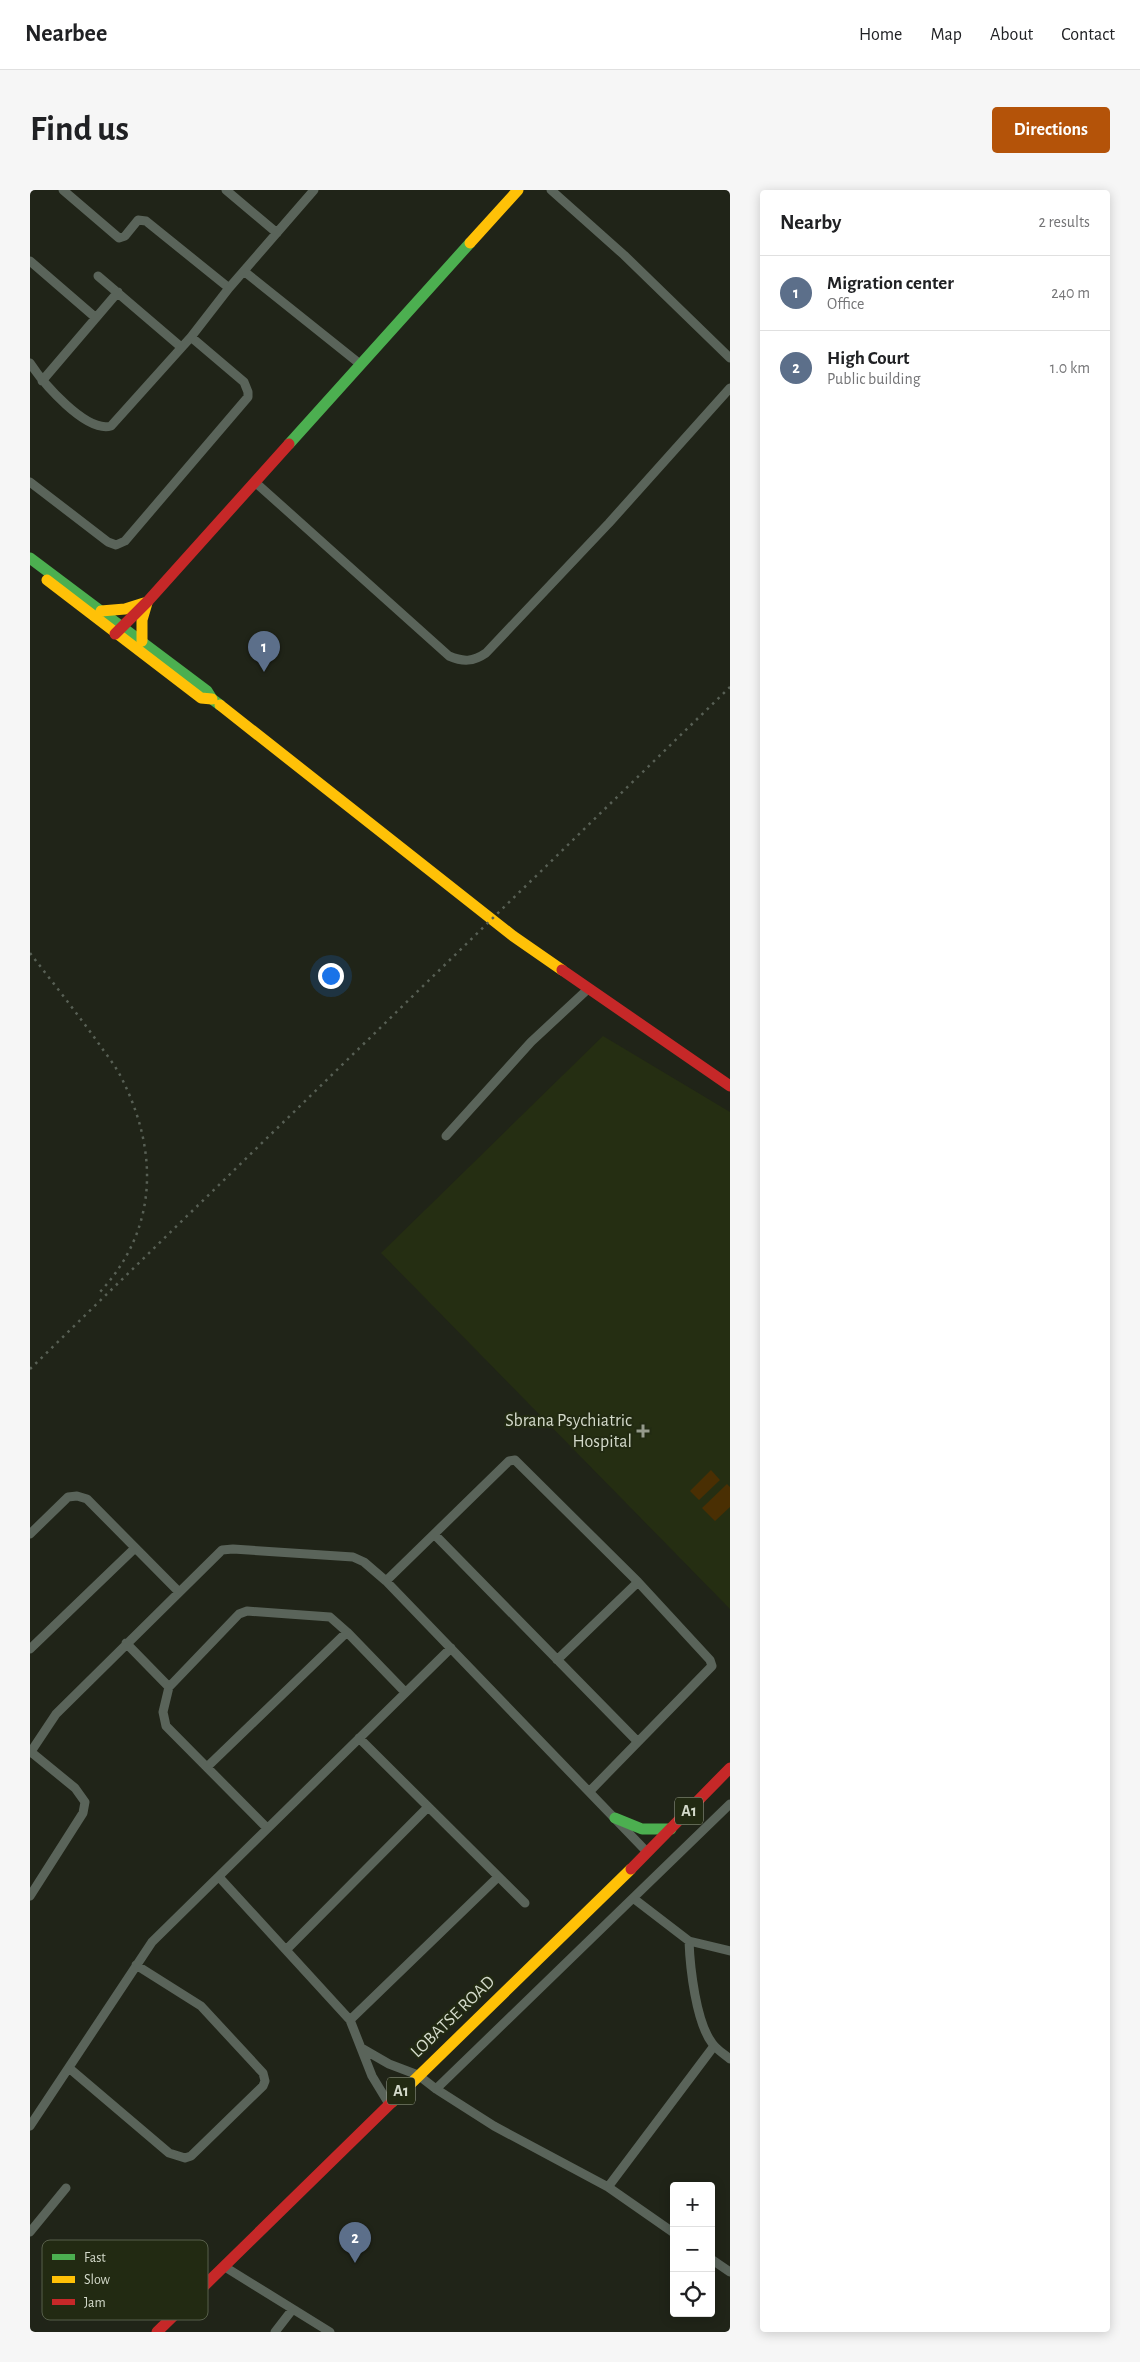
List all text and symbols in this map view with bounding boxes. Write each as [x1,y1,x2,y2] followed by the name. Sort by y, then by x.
[25,22,107,46] text: Nearbee
[859,26,902,44] text: Home
[930,26,962,44] text: Map
[990,26,1033,44] text: About
[1061,26,1115,44] text: Contact
[992,107,1110,153] button: Directions
[30,112,129,147] text: Find us
[780,212,841,233] text: Nearby
[1038,214,1090,230] text: 2 results
[827,274,954,293] text: Migration center
[793,285,799,301] text: 1
[1051,285,1090,301] text: 240 m
[827,296,864,312] text: Office
[827,349,910,368] text: High Court
[792,360,800,376] text: 2
[1050,360,1090,376] text: 1.0 km
[827,371,921,387] text: Public building
[248,631,280,672] pin: 1
[318,963,344,989] your location
[505,1412,632,1451] place label: Sbrana Psychiatric Hospital
[636,1424,650,1438] marker: Sbrana Psychiatric Hospital
[675,1798,703,1824] road number: A1
[408,1973,498,2061] street label: LOBATSE ROAD
[387,2078,415,2104] road number: A1
[670,2182,715,2317] map controls
[670,2182,715,2227] button: +
[339,2222,371,2263] pin: 2
[670,2227,715,2272] button: −
[42,2240,208,2320] legend
[84,2251,106,2265] text: Fast
[670,2272,715,2317] button: locate
[84,2273,111,2287] text: Slow
[84,2296,106,2310] text: Jam

